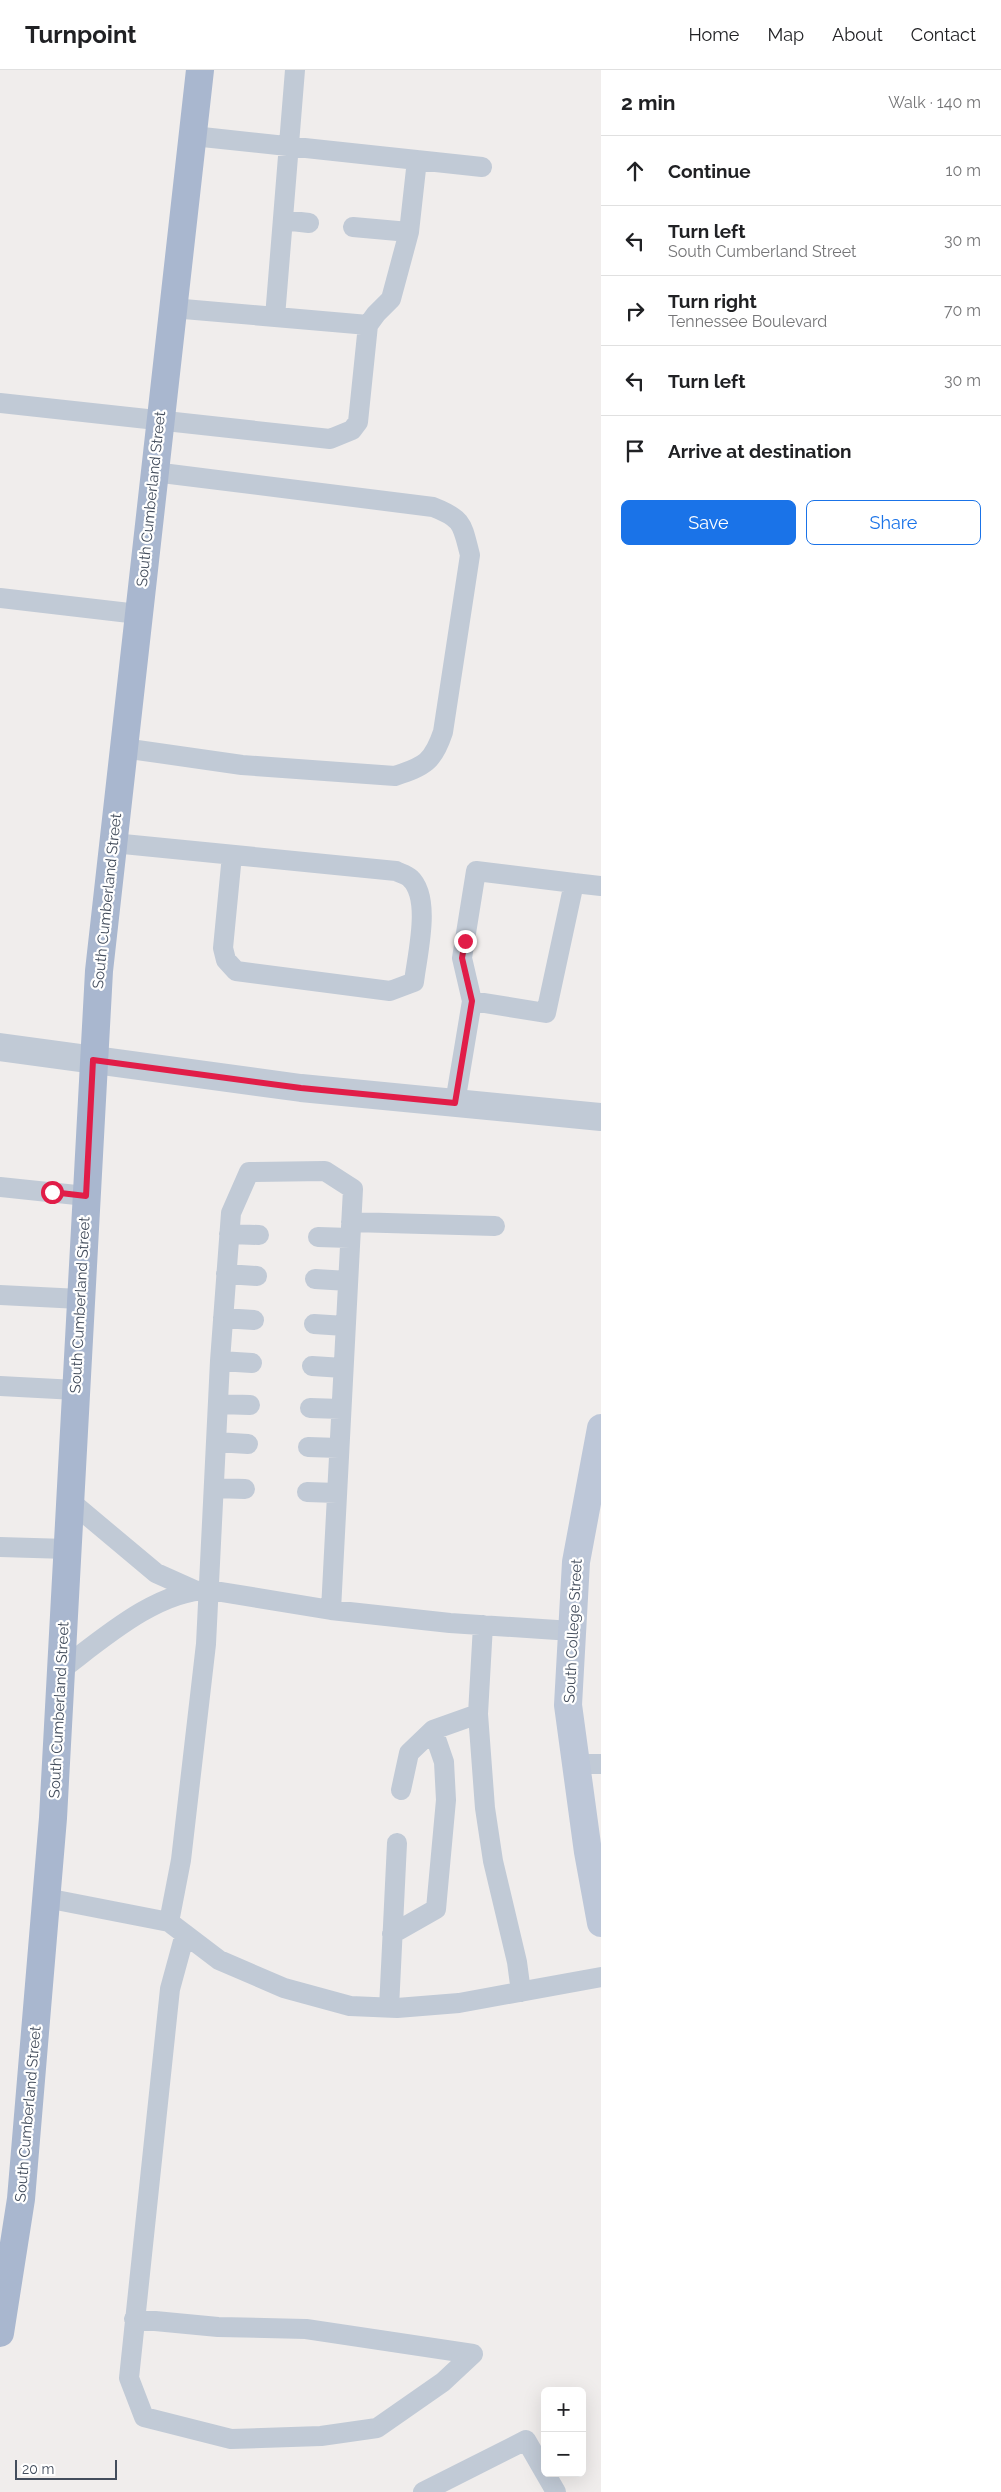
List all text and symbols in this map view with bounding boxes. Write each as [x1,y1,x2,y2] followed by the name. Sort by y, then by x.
[25,20,137,49] text: Turnpoint
[688,24,739,45] text: Home
[767,24,804,45] text: Map
[832,24,883,45] text: About
[911,24,976,45] text: Contact
[621,90,675,115] text: 2 min
[888,93,981,112] text: Walk · 140 m
[621,157,649,185] icon: ahead
[668,160,751,182] text: Continue
[946,161,981,180] text: 10 m
[668,220,745,242] text: Turn left
[621,227,649,255] icon: left
[944,231,981,250] text: 30 m
[668,242,856,261] text: South Cumberland Street
[668,290,757,312] text: Turn right
[621,297,649,325] icon: right
[944,301,981,320] text: 70 m
[668,312,827,331] text: Tennessee Boulevard
[621,367,649,395] icon: left
[668,370,745,392] text: Turn left
[944,371,981,390] text: 30 m
[133,410,169,588] street label: South Cumberland Street
[621,437,649,465] icon: arrive
[668,440,852,462] text: Arrive at destination
[621,500,796,545] button: Save
[806,500,981,545] button: Share
[89,812,125,990] street label: South Cumberland Street
[454,930,477,953] route end
[41,1181,64,1204] route start
[66,1216,94,1394] street label: South Cumberland Street
[560,1559,586,1703] street label: South College Street
[45,1621,73,1799] street label: South Cumberland Street
[11,2025,45,2203] street label: South Cumberland Street
[541,2387,586,2477] map controls
[541,2387,586,2432] button: +
[541,2432,586,2477] button: −
[15,2457,118,2480] scale bar
[22,2461,54,2477] text: 20 m

